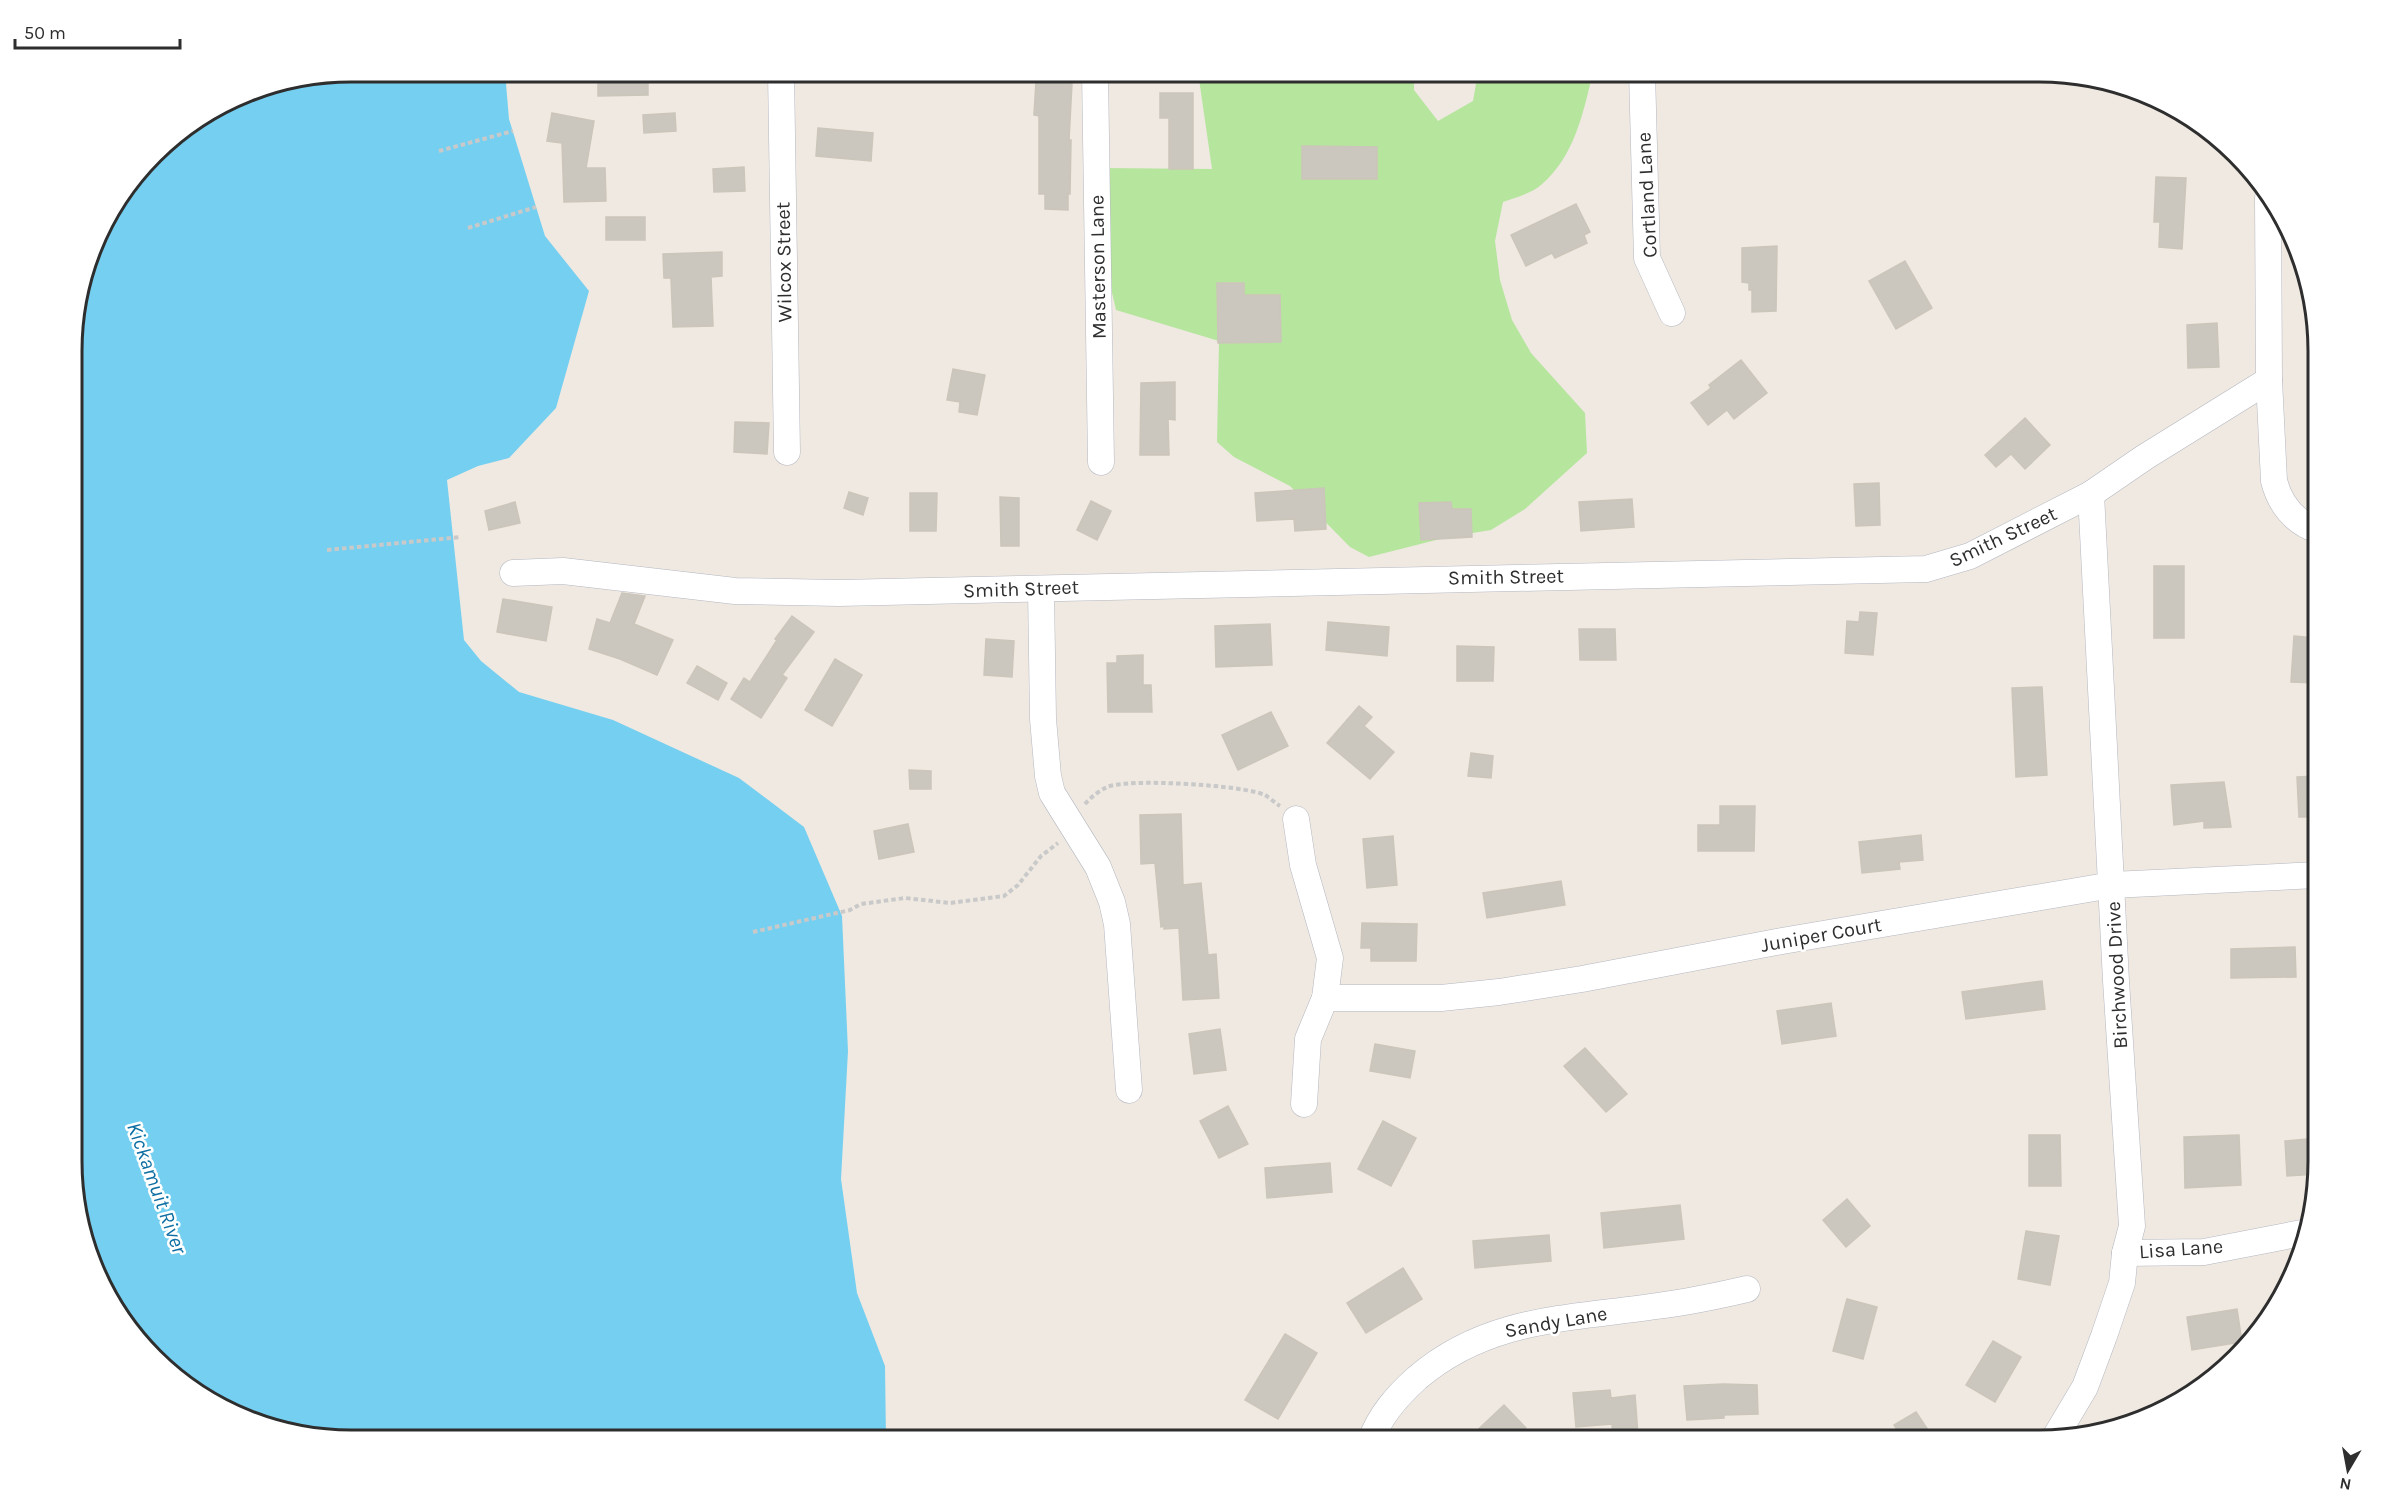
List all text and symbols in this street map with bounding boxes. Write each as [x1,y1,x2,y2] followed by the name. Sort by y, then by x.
[15,12,180,50] scale bar
[24,22,66,44] text: 50 m
[1632,132,1662,258] street label: Cortland Lane
[1085,195,1111,339] street label: Masterson Lane
[771,201,797,322] street label: Wilcox Street
[1946,502,2061,572] street label: Smith Street
[1448,564,1565,590] street label: Smith Street
[963,575,1080,603] street label: Smith Street
[2102,901,2132,1049] street label: Birchwood Drive
[1759,913,1884,957] street label: Juniper Court
[122,1119,192,1258] water label: Kickamuit River
[2138,1235,2224,1263] street label: Lisa Lane
[1503,1302,1609,1342] street label: Sandy Lane
[2318,1440,2378,1500] north arrow
[2338,1474,2353,1495] text: N

